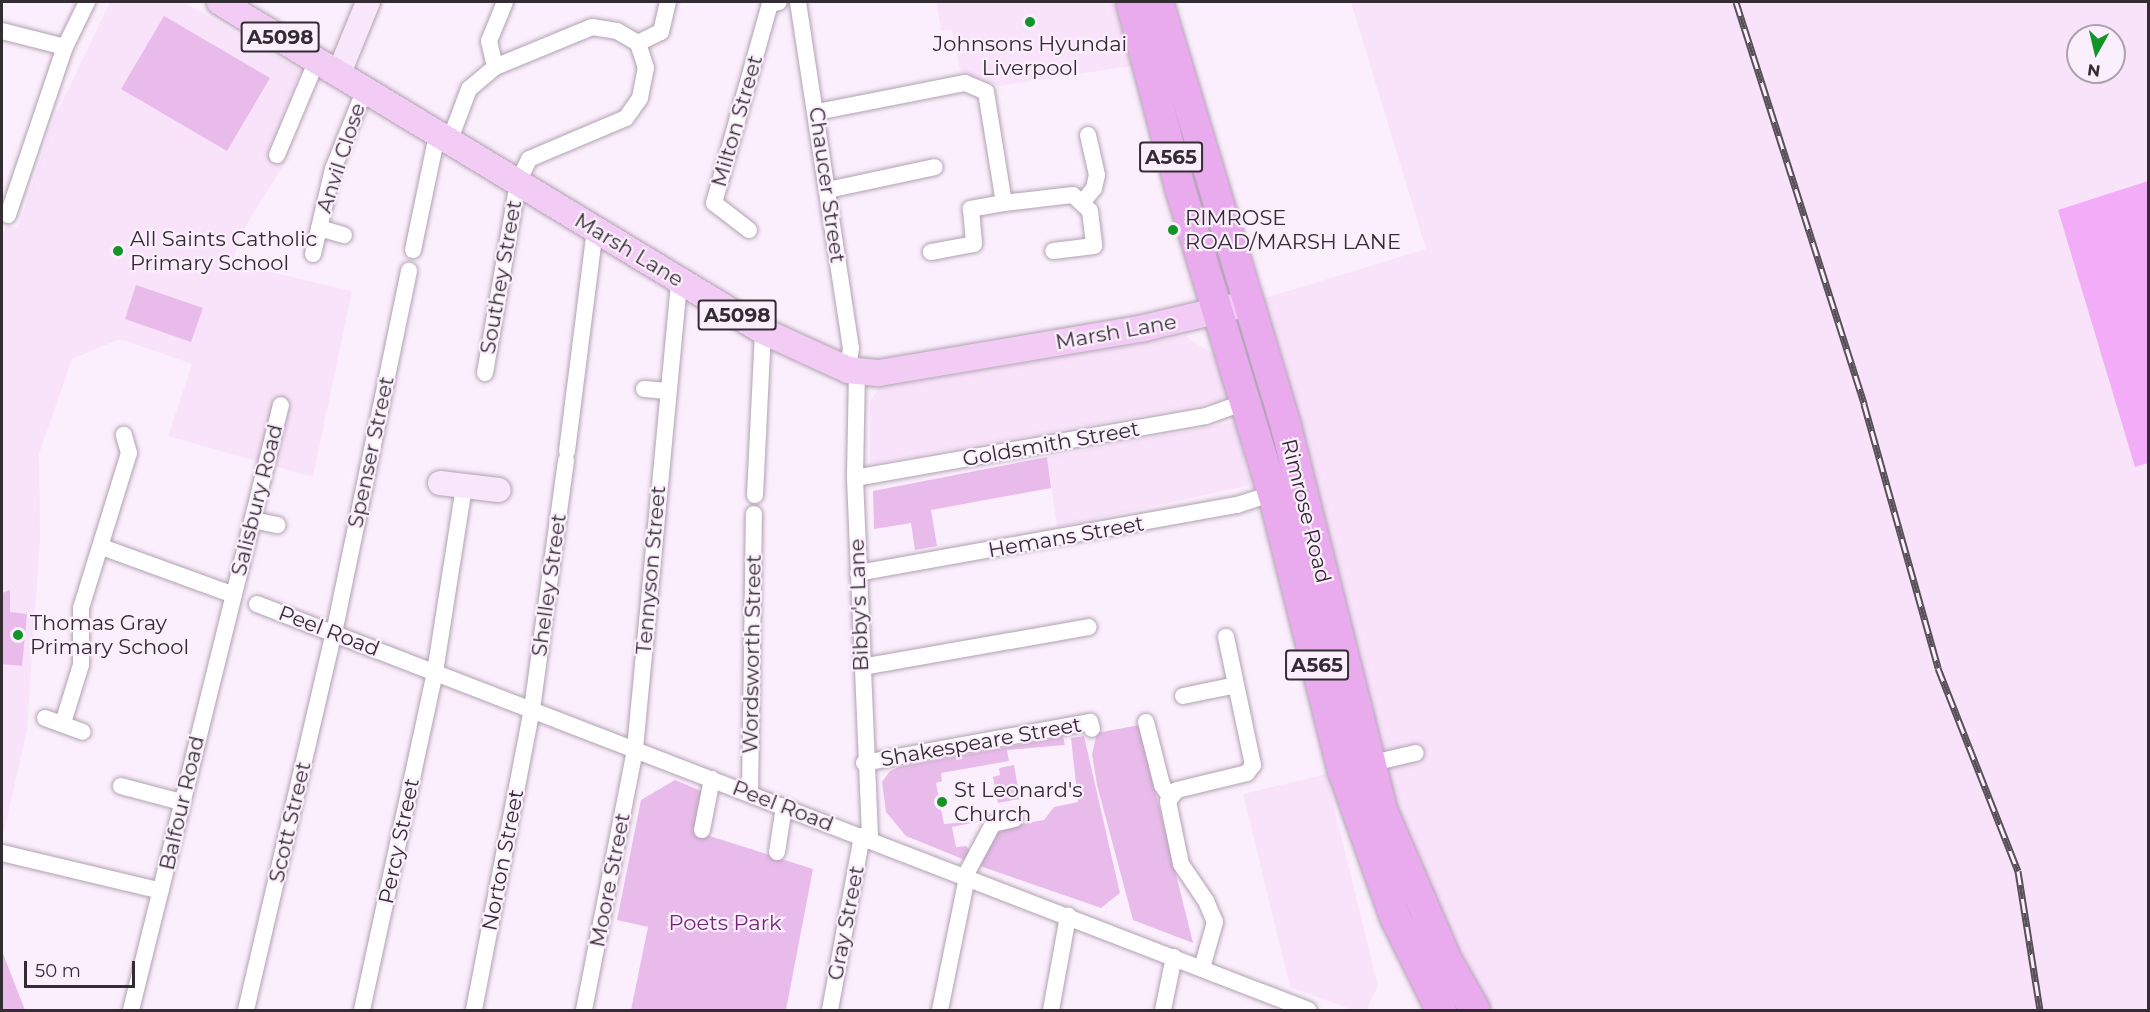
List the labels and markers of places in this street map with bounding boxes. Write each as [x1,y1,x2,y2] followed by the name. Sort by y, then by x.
[1023,15,1037,29] marker: Johnsons Hyundai Liverpool
[933,31,1127,81] place label: Johnsons Hyundai Liverpool
[1185,205,1401,255] place label: RIMROSE ROAD/MARSH LANE
[1166,223,1180,237] marker: RIMROSE ROAD/MARSH LANE
[130,226,317,276] place label: All Saints Catholic Primary School
[111,244,125,258] marker: All Saints Catholic Primary School
[30,610,189,660] place label: Thomas Gray Primary School
[11,628,25,642] marker: Thomas Gray Primary School
[954,777,1082,827] place label: St Leonard's Church
[935,795,949,809] marker: St Leonard's Church

